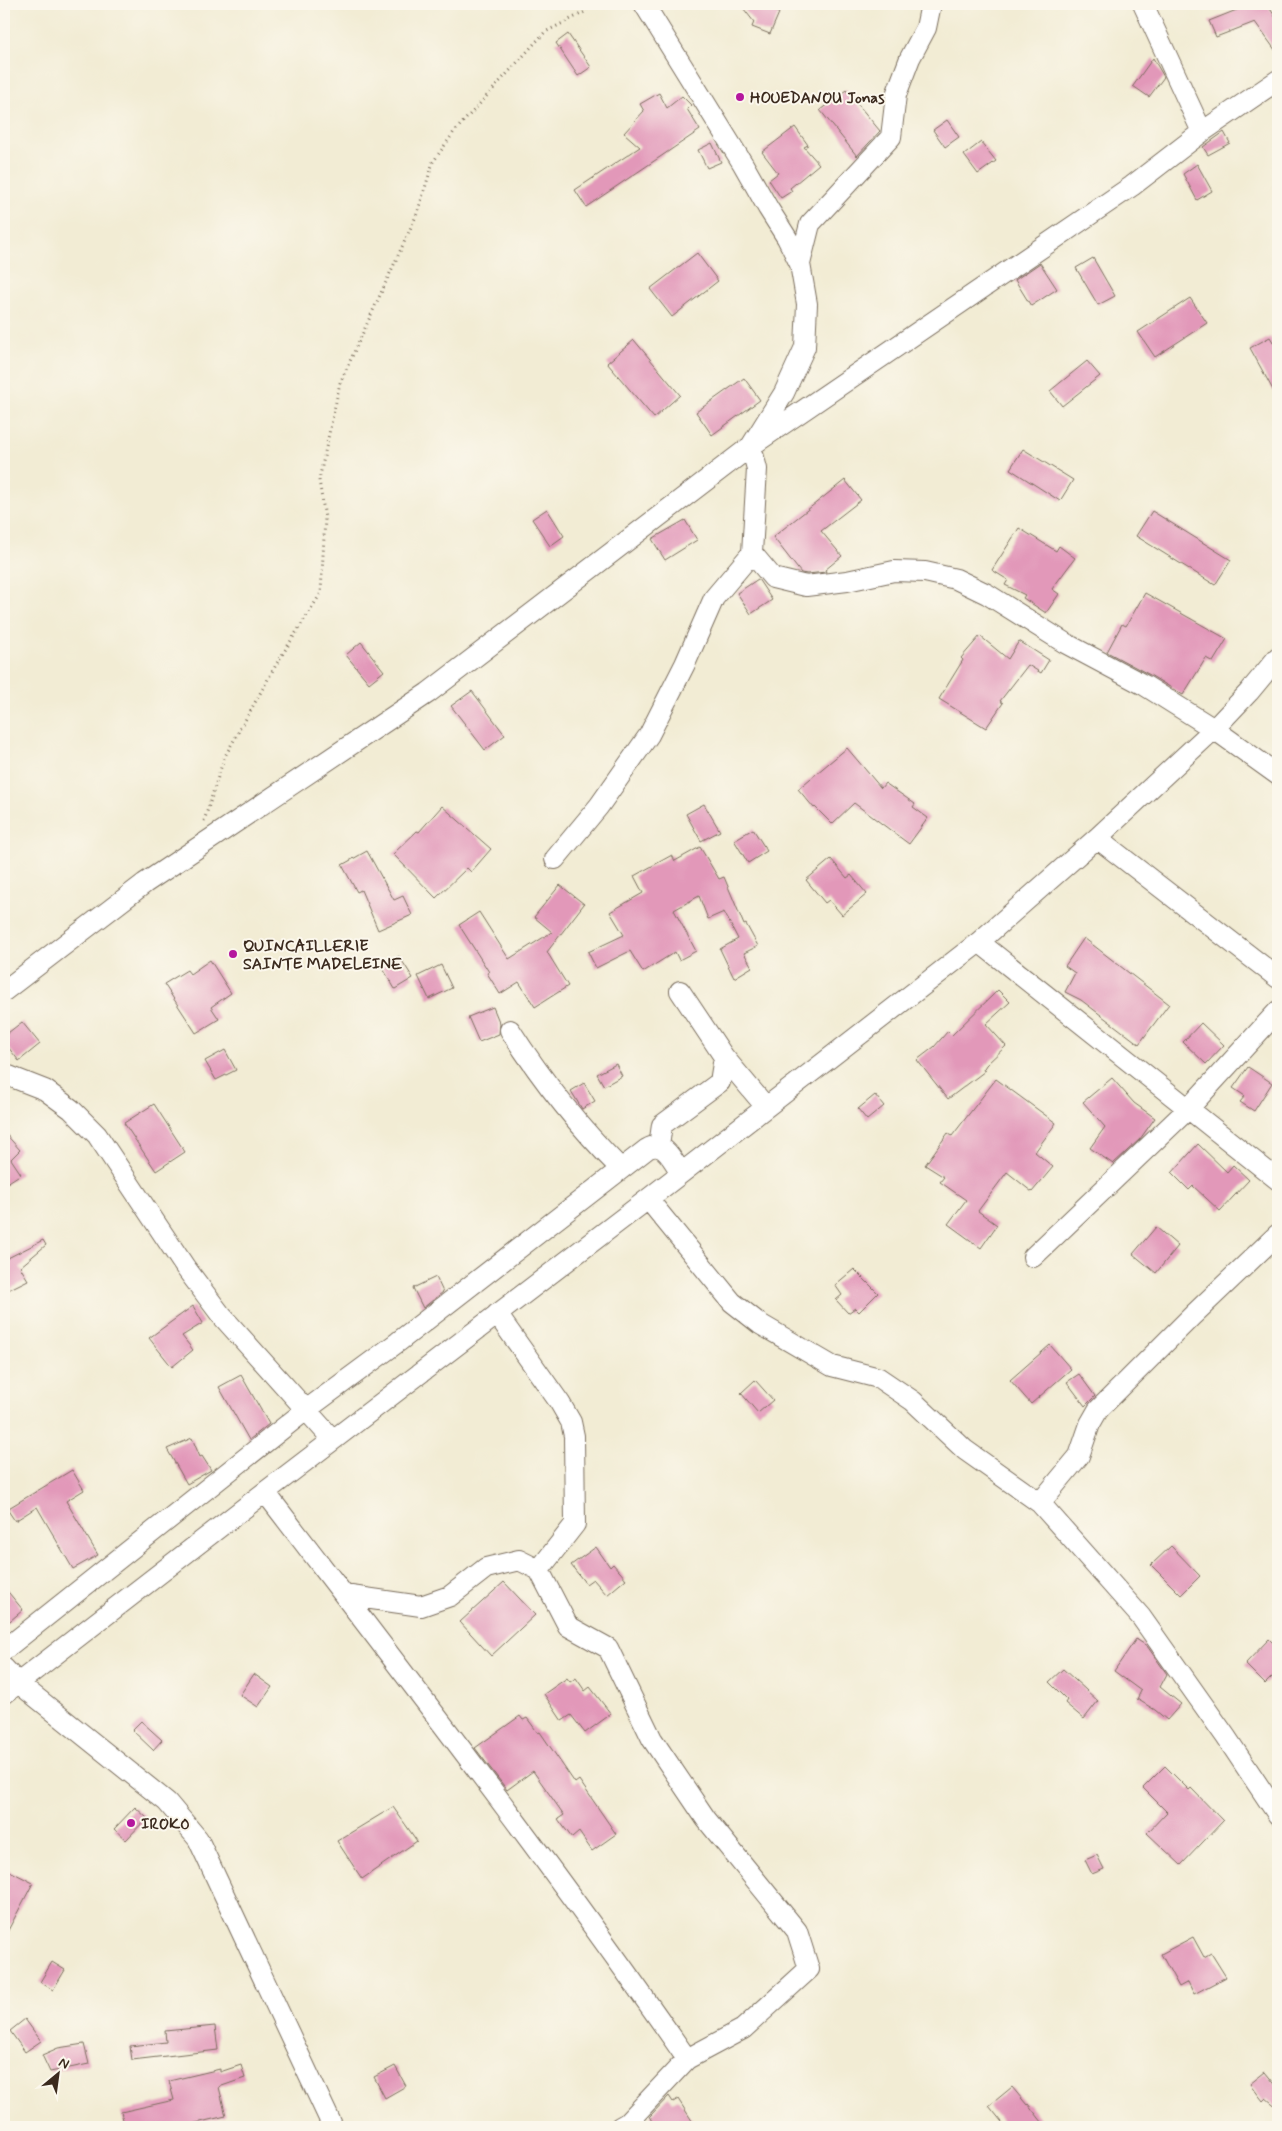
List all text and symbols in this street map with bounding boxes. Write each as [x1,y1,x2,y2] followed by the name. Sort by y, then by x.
[750,88,885,109] place label: HOUEDANOU Jonas
[734,91,746,103] marker: HOUEDANOU Jonas
[243,936,403,975] place label: QUINCAILLERIE SAINTE MADELEINE
[227,948,239,960] marker: QUINCAILLERIE SAINTE MADELEINE
[141,1814,190,1835] place label: IROKO
[125,1817,137,1829] marker: IROKO
[32,2048,82,2098] north arrow
[55,2053,72,2074] text: N

